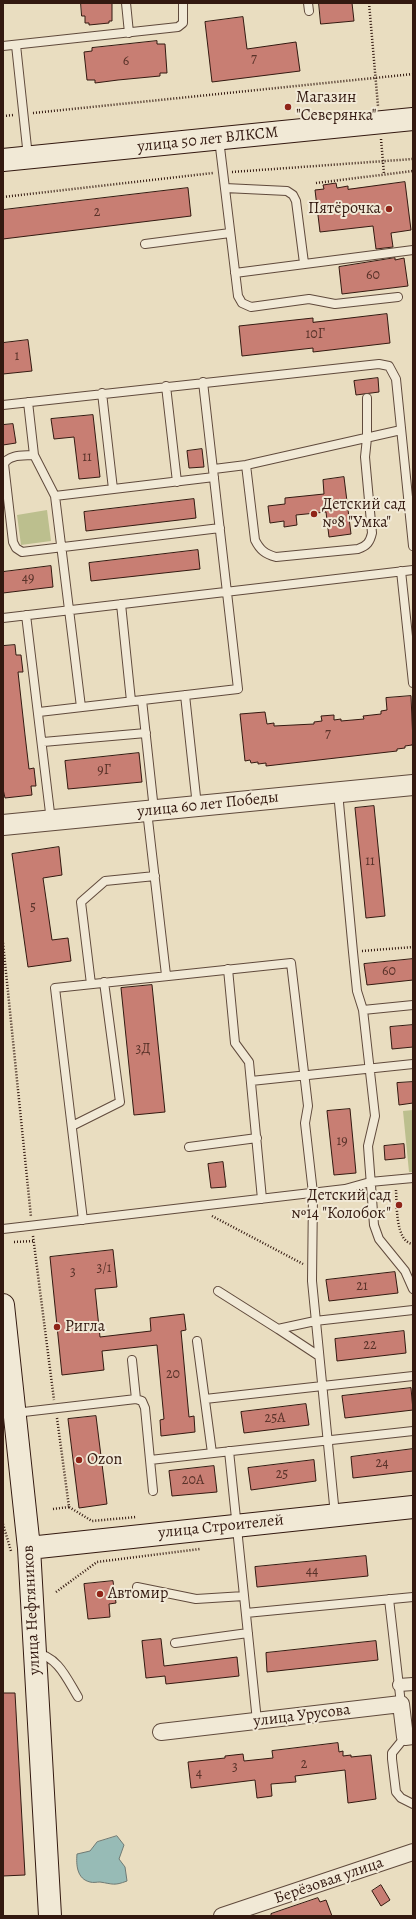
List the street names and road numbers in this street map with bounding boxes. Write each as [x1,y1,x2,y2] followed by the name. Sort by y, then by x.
[137,123,279,157] street label: улица 50 лет ВЛКСМ
[136,788,280,822] street label: улица 60 лет Победы
[157,1511,285,1543] street label: улица Строителей
[19,1545,45,1675] street label: улица Нефтяников
[252,1701,352,1731] street label: улица Урусова
[272,1853,386,1909] street label: Берёзовая улица

